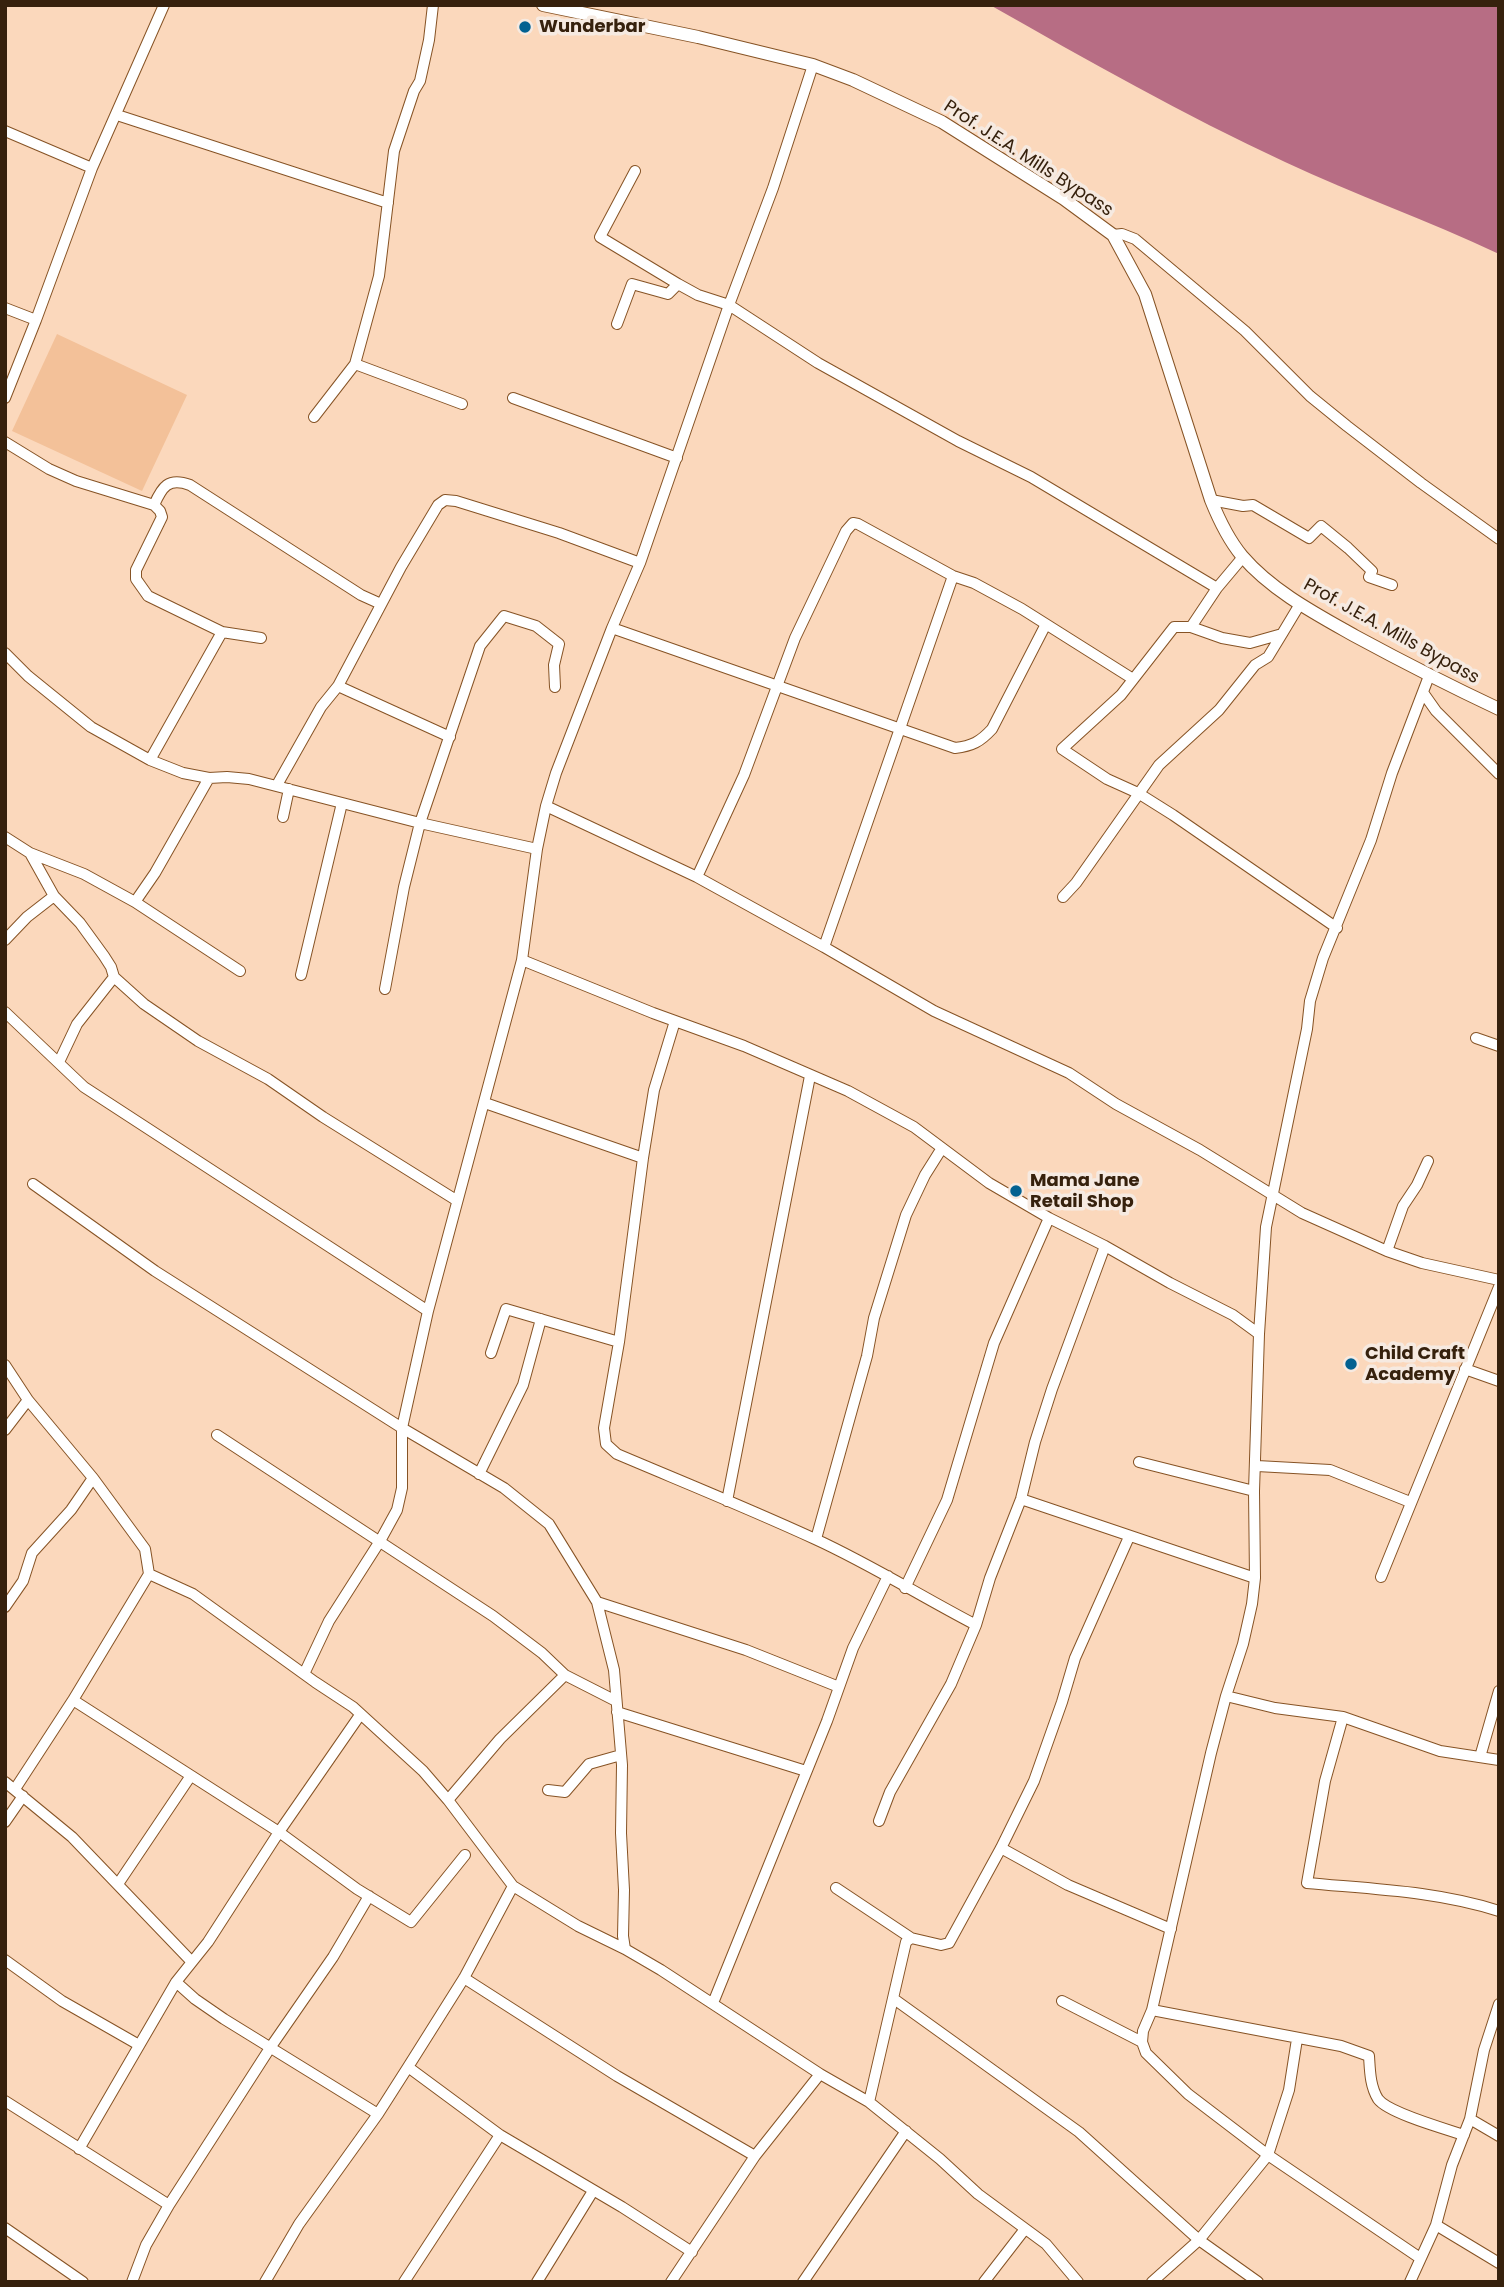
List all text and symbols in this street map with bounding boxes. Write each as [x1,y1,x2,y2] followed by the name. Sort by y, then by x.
[539,16,645,38] place label: Wunderbar
[517,19,533,35] marker: Wunderbar
[939,96,1117,222] street label: Prof. J.E.A. Mills Bypass
[1299,575,1483,689] street label: Prof. J.E.A. Mills Bypass
[1030,1170,1140,1212] place label: Mama Jane Retail Shop
[1008,1183,1024,1199] marker: Mama Jane Retail Shop
[1365,1343,1465,1386] place label: Child Craft Academy
[1343,1356,1359,1372] marker: Child Craft Academy

